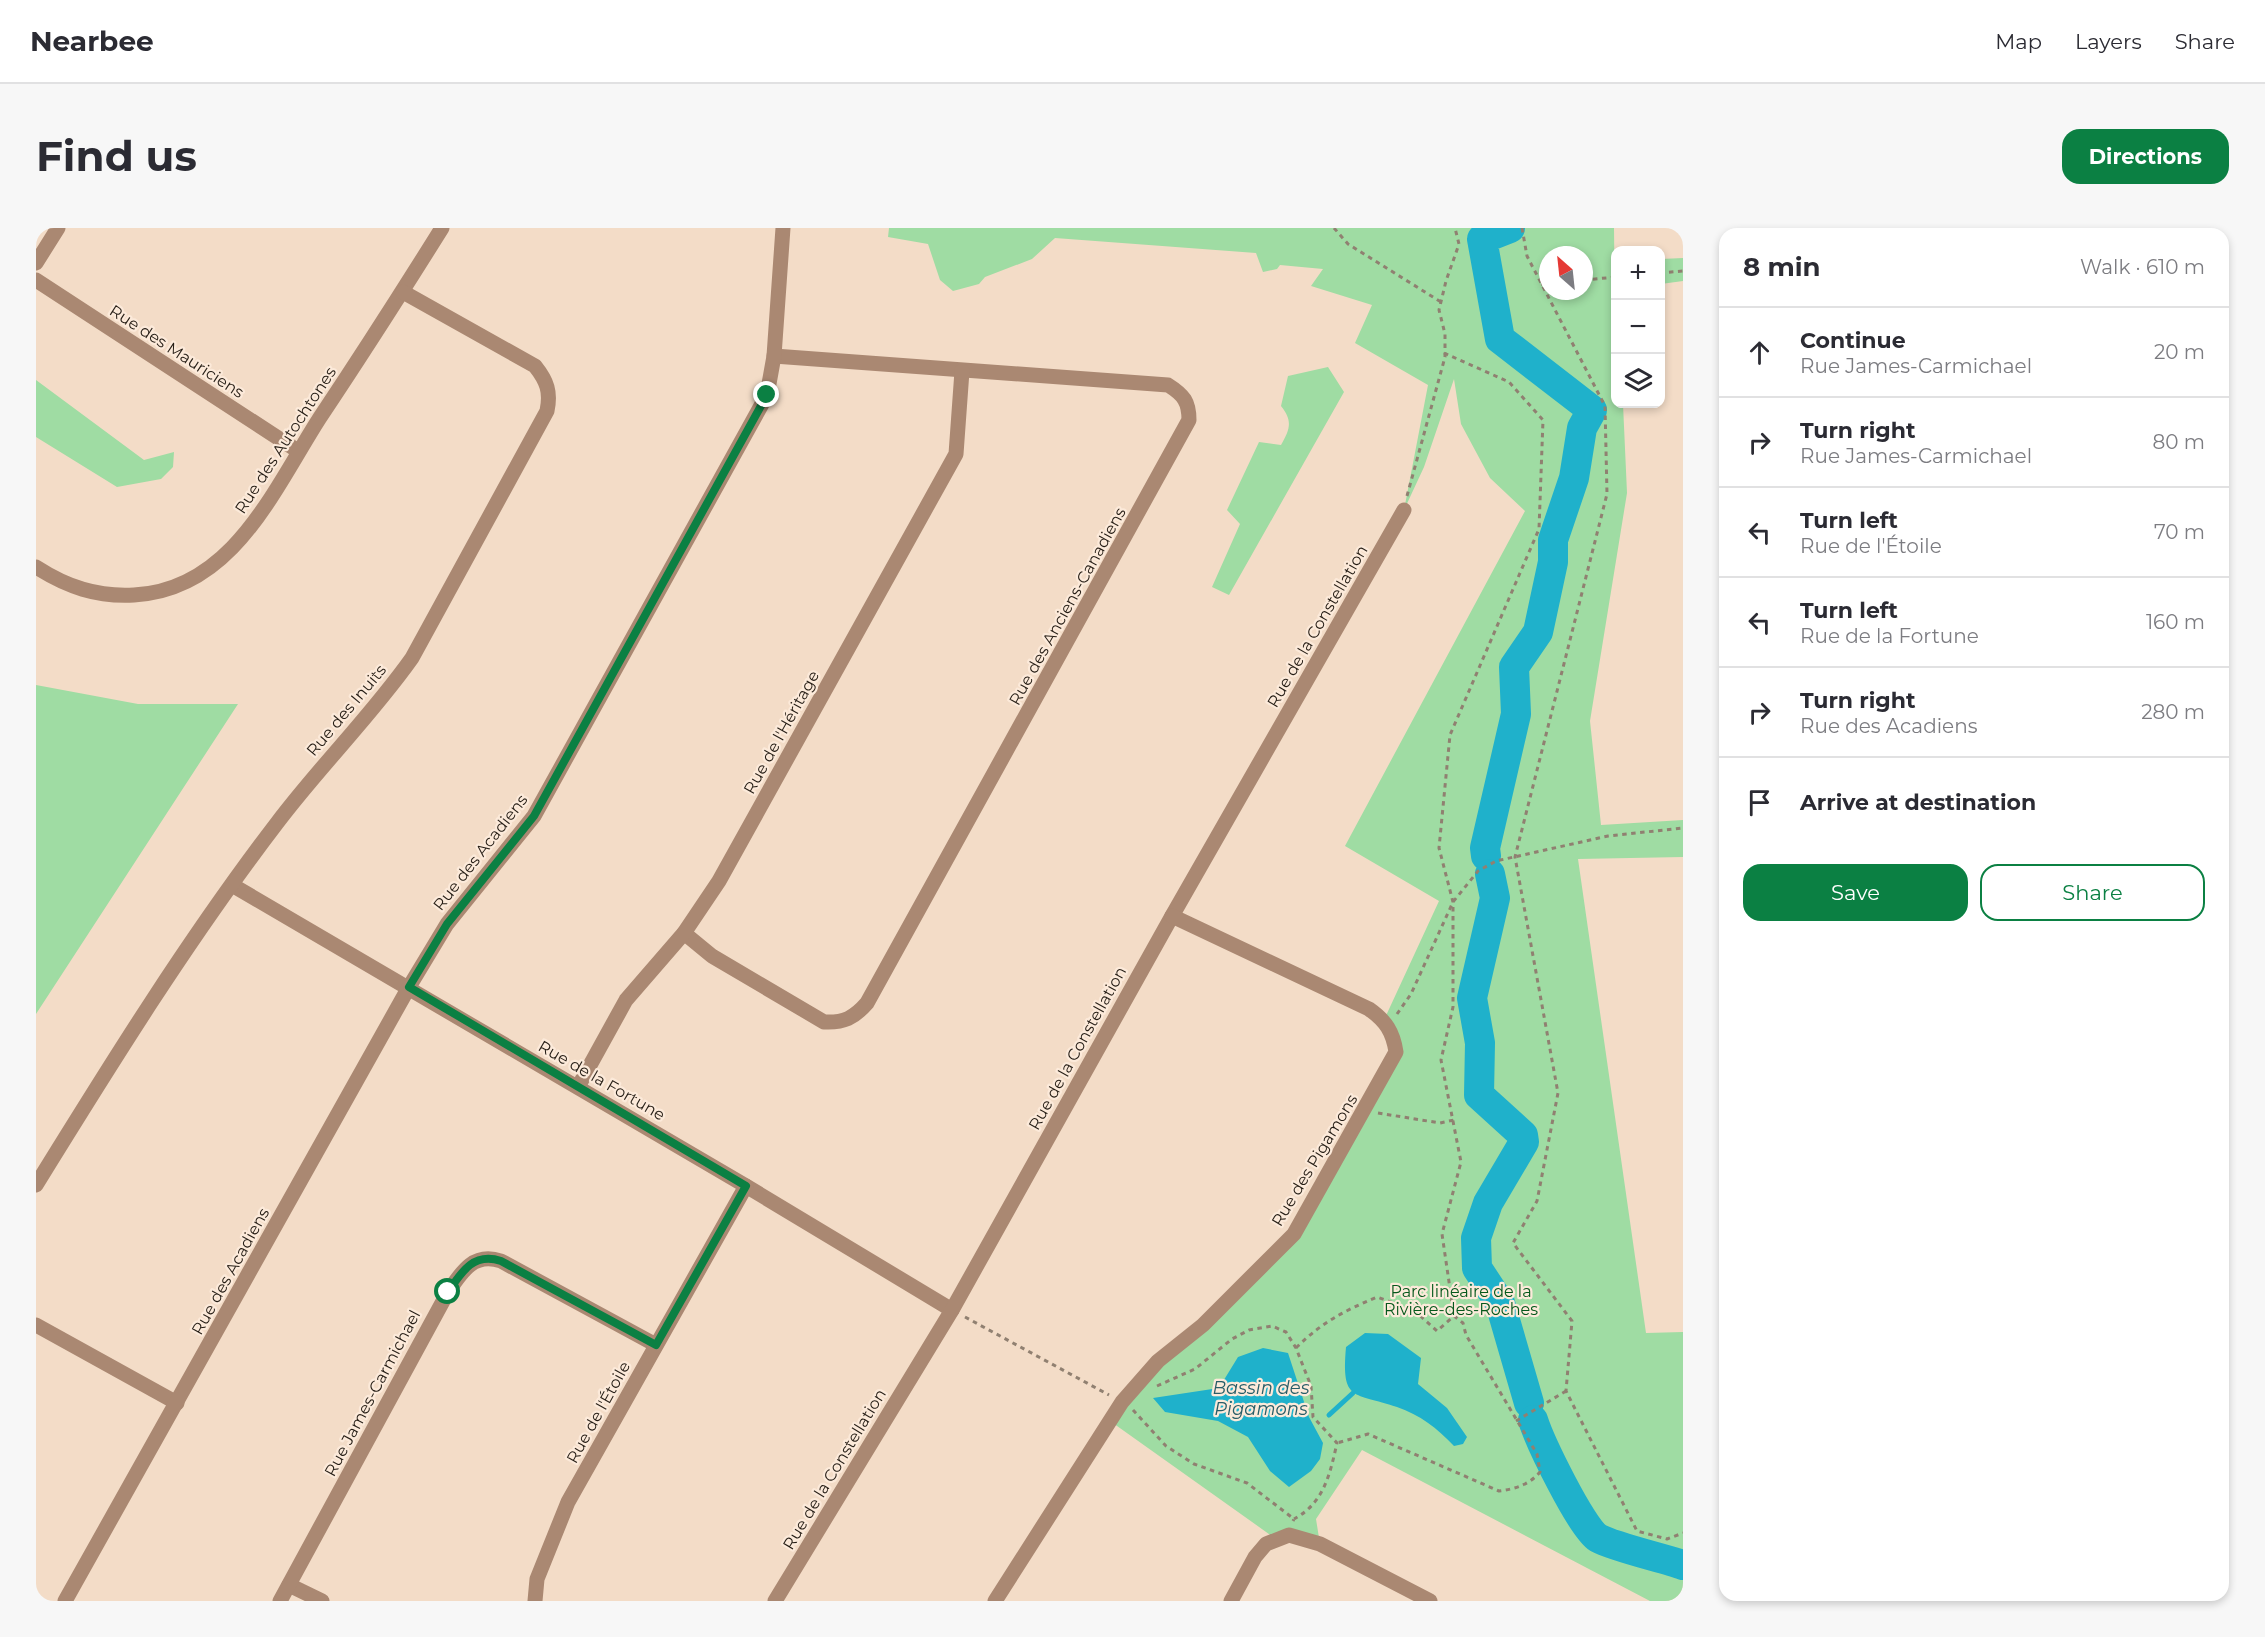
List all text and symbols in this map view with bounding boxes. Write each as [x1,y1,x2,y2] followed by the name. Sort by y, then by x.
[30,24,154,58] text: Nearbee
[1995,29,2042,54] text: Map
[2075,29,2142,54] text: Layers
[2175,29,2235,54] text: Share
[2062,129,2229,184] button: Directions
[36,130,197,182] text: Find us
[1539,246,1593,300] north arrow
[1611,246,1665,408] map controls
[1611,246,1665,300] button: +
[1743,251,1821,283] text: 8 min
[2080,255,2205,279] text: Walk · 610 m
[1611,300,1665,354] button: −
[106,301,248,402] street label: Rue des Mauriciens
[1800,327,1906,354] text: Continue
[1743,336,1776,369] icon: ahead
[2154,340,2205,364] text: 20 m
[1611,354,1665,408] button: layers
[1800,354,2032,378] text: Rue James-Carmichael
[231,363,340,517] street label: Rue des Autochtones
[753,381,779,407] route end
[1800,417,1915,444] text: Turn right
[1743,426,1776,459] icon: right
[2153,430,2205,454] text: 80 m
[1800,444,2032,468] text: Rue James-Carmichael
[1005,504,1130,708] street label: Rue des Anciens-Canadiens
[1800,507,1898,534] text: Turn left
[1743,516,1776,549] icon: left
[2154,520,2205,544] text: 70 m
[1800,534,1942,558] text: Rue de l'Étoile
[1263,542,1372,711] street label: Rue de la Constellation
[1800,597,1898,624] text: Turn left
[1743,606,1776,639] icon: left
[2146,610,2205,634] text: 160 m
[1800,624,1979,648] text: Rue de la Fortune
[303,661,390,760] street label: Rue des Inuits
[740,667,823,797] street label: Rue de l'Héritage
[1800,687,1915,714] text: Turn right
[1743,696,1776,729] icon: right
[2141,700,2205,724] text: 280 m
[1800,714,1977,738] text: Rue des Acadiens
[1743,786,1776,819] icon: arrive
[1800,789,2036,816] text: Arrive at destination
[429,790,532,914] street label: Rue des Acadiens
[1743,864,1968,921] button: Save
[1980,864,2205,921] button: Share
[1025,963,1130,1133] street label: Rue de la Constellation
[535,1036,668,1124] street label: Rue de la Fortune
[1268,1091,1361,1230] street label: Rue des Pigamons
[188,1204,273,1338] street label: Rue des Acadiens
[434,1278,460,1304] route start
[1384,1282,1538,1319] park label: Parc linéaire de la Rivière-des-Roches
[320,1307,424,1480] street label: Rue James-Carmichael
[563,1358,634,1466] street label: Rue de l'Étoile
[1213,1377,1310,1420] water label: Bassin des Pigamons
[779,1385,890,1553] street label: Rue de la Constellation

